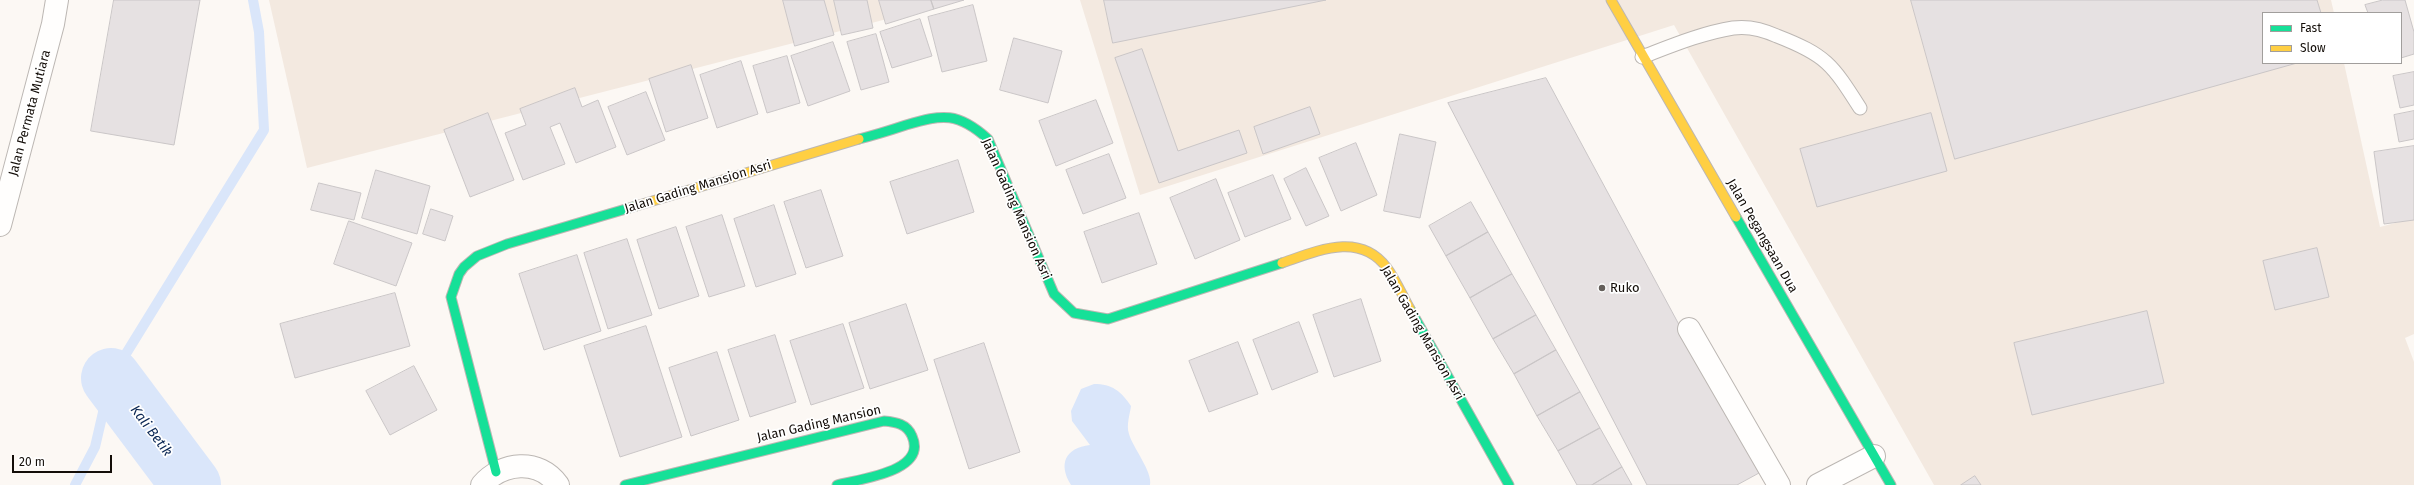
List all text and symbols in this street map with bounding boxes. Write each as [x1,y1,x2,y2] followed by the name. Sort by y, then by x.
[2262,12,2402,64] legend
[2300,21,2322,35] text: Fast
[2300,41,2326,55] text: Slow
[6,48,54,178] street label: Jalan Permata Mutiara
[978,136,1054,282] street label: Jalan Gading Mansion Asri
[623,157,773,217] street label: Jalan Gading Mansion Asri
[1723,176,1801,296] street label: Jalan Pegangsaan Dua
[1377,263,1467,403] street label: Jalan Gading Mansion Asri
[1610,280,1640,296] place label: Ruko
[1597,283,1607,293] marker: Ruko
[126,402,176,460] water label: Kali Betik
[755,402,883,446] street label: Jalan Gading Mansion
[14,447,114,473] scale bar
[19,455,45,469] text: 20 m

